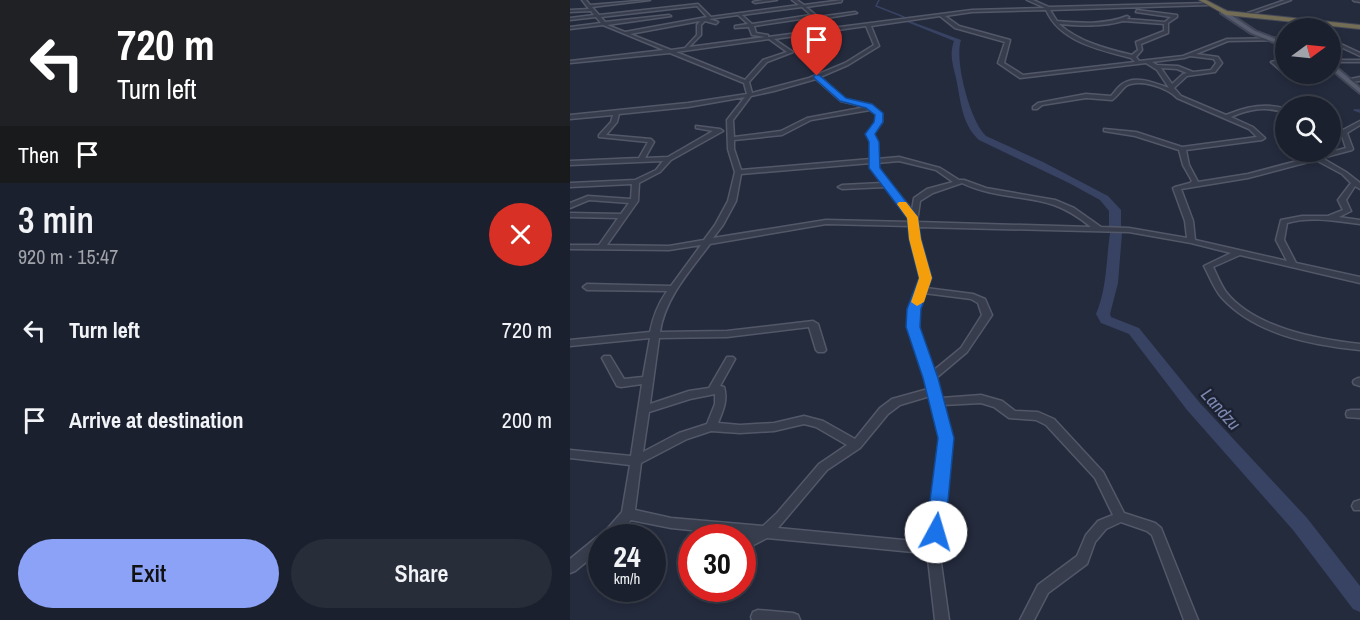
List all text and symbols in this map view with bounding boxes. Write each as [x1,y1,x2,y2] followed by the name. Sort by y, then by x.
[791,14,842,76] pin
[117,17,215,73] text: 720 m
[1275,18,1341,84] north arrow
[1275,18,1341,162] map controls
[800,23,833,56] icon: arrive
[18,24,96,102] icon: left
[117,71,196,107] text: Turn left
[1275,96,1341,162] button: search
[71,138,104,171] icon: arrive
[18,140,59,170] text: Then
[18,196,94,244] text: 3 min
[489,203,552,266] button: close
[18,243,118,270] text: 920 m · 15:47
[18,314,51,347] icon: left
[69,315,140,345] text: Turn left
[502,315,552,345] text: 720 m
[1196,383,1246,435] water label: Landzu
[18,404,51,437] icon: arrive
[69,405,243,435] text: Arrive at destination
[502,405,552,435] text: 200 m
[904,500,968,564] position arrow
[678,524,756,602] speed limit sign: 30
[613,536,641,576] text: 24
[18,539,279,608] button: Exit
[291,539,552,608] button: Share
[614,568,640,589] text: km/h

